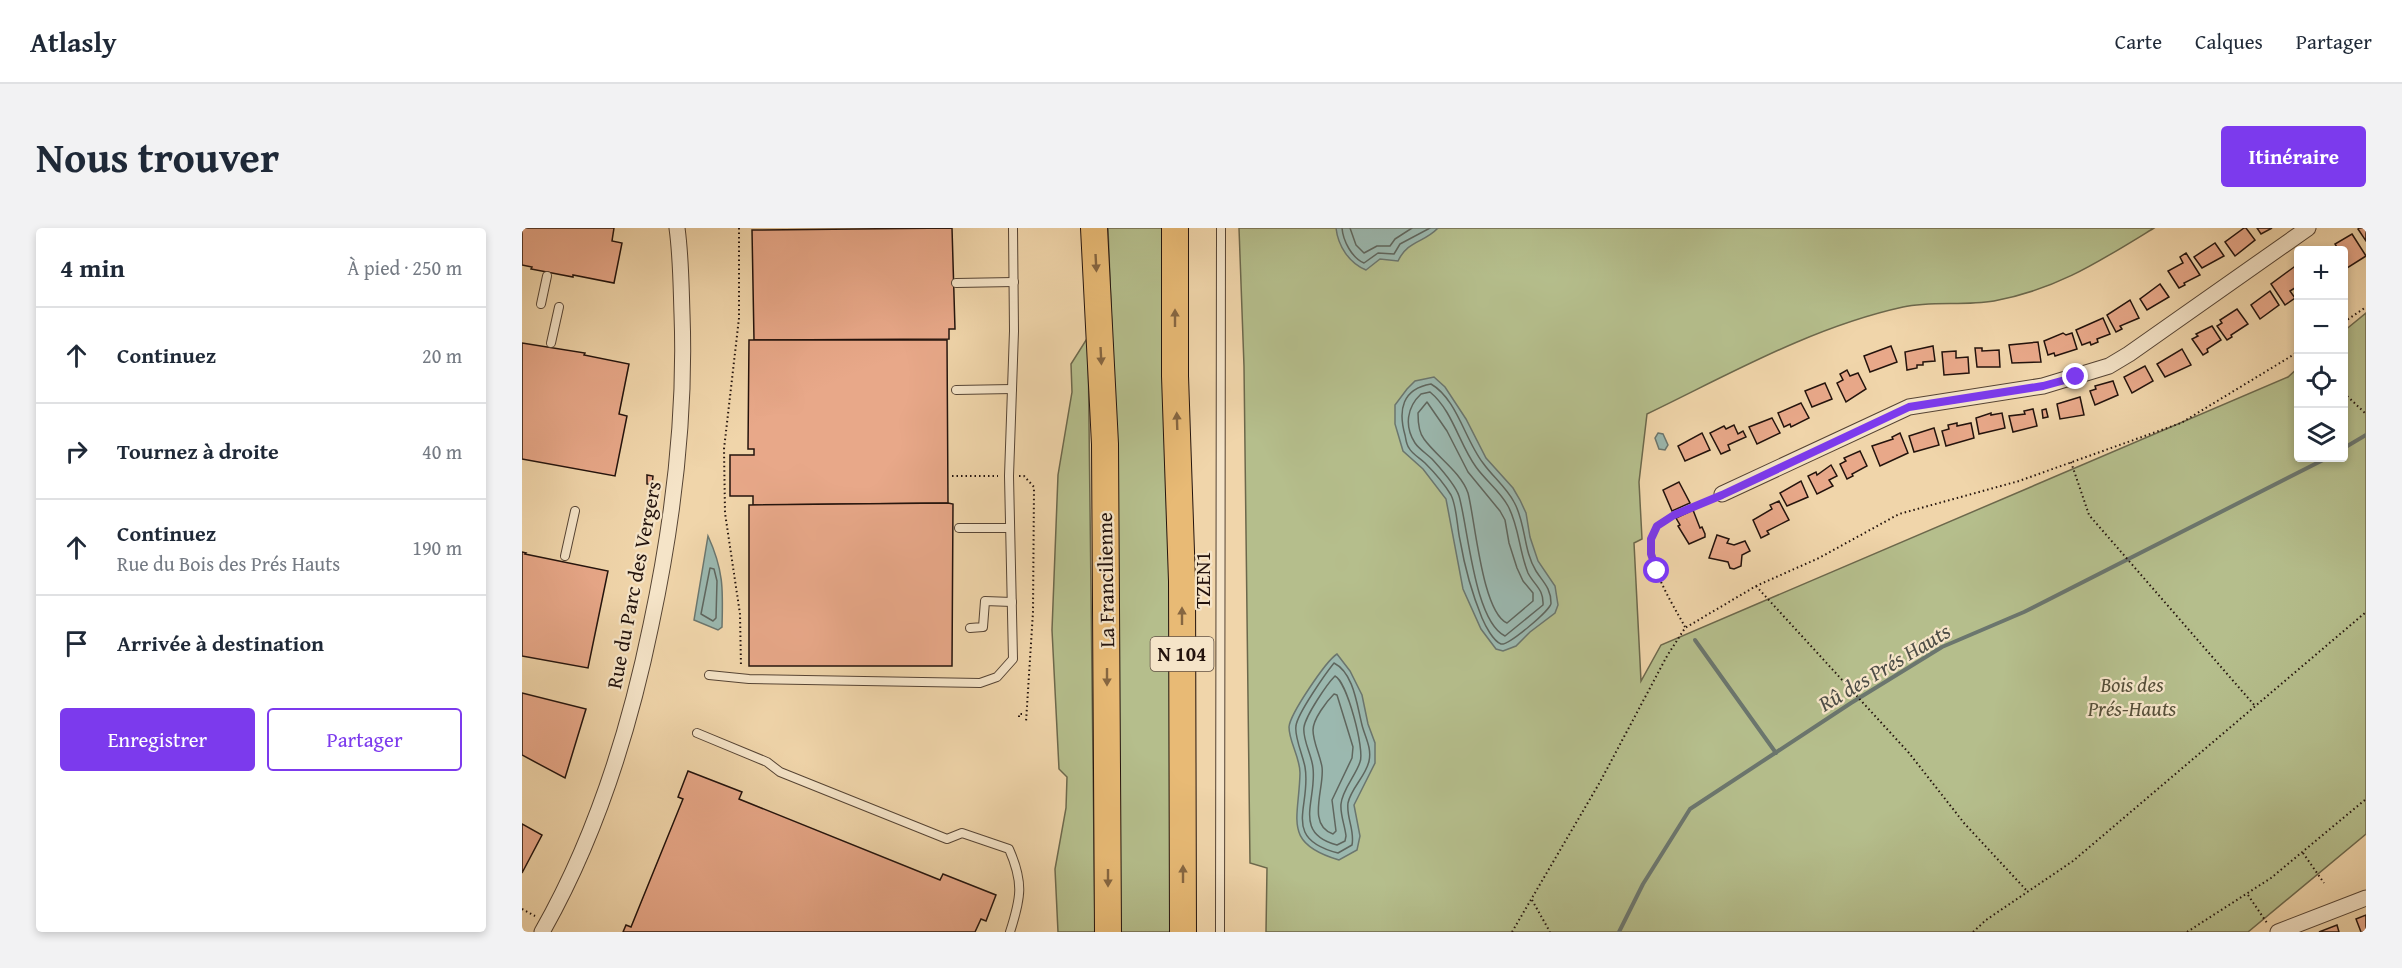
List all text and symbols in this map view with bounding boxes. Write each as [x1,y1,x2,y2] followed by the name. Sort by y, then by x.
[30,21,117,62] text: Atlasly
[2115,26,2162,57] text: Carte
[2195,26,2263,57] text: Calques
[2296,26,2372,57] text: Partager
[36,126,279,187] text: Nous trouver
[2221,126,2366,187] button: Itinéraire
[2294,246,2348,462] map controls
[2294,246,2348,300] button: +
[60,248,125,287] text: 4 min
[347,253,462,282] text: À pied · 250 m
[1092,254,1101,273] one-way arrow
[2294,300,2348,354] button: −
[1170,308,1180,327] one-way arrow
[60,339,93,372] icon: ahead
[117,339,216,371] text: Continuez
[422,341,462,370] text: 20 m
[1096,347,1105,366] one-way arrow
[2294,354,2348,408] button: locate
[2062,363,2088,389] route end
[2294,408,2348,462] button: layers
[1172,411,1181,430] one-way arrow
[60,435,93,468] icon: right
[117,435,279,467] text: Tournez à droite
[422,437,462,466] text: 40 m
[598,478,669,691] street label: Rue du Parc des Vergers
[1089,512,1122,648] street label: La Francilienne
[117,517,216,549] text: Continuez
[60,531,93,564] icon: ahead
[412,533,462,562] text: 190 m
[117,549,340,578] text: Rue du Bois des Prés Hauts
[1187,551,1218,609] street label: TZEN1
[1643,557,1669,583] route start
[1177,606,1187,625] one-way arrow
[1811,615,1956,720] water label: Rû des Prés Hauts
[60,627,93,660] icon: arrive
[117,627,324,659] text: Arrivée à destination
[1150,637,1214,671] road number: N 104
[1102,668,1112,687] one-way arrow
[2087,669,2177,724] park label: Bois des Prés-Hauts
[60,708,255,771] button: Enregistrer
[267,708,462,771] button: Partager
[1178,864,1188,883] one-way arrow
[1103,868,1113,887] one-way arrow

